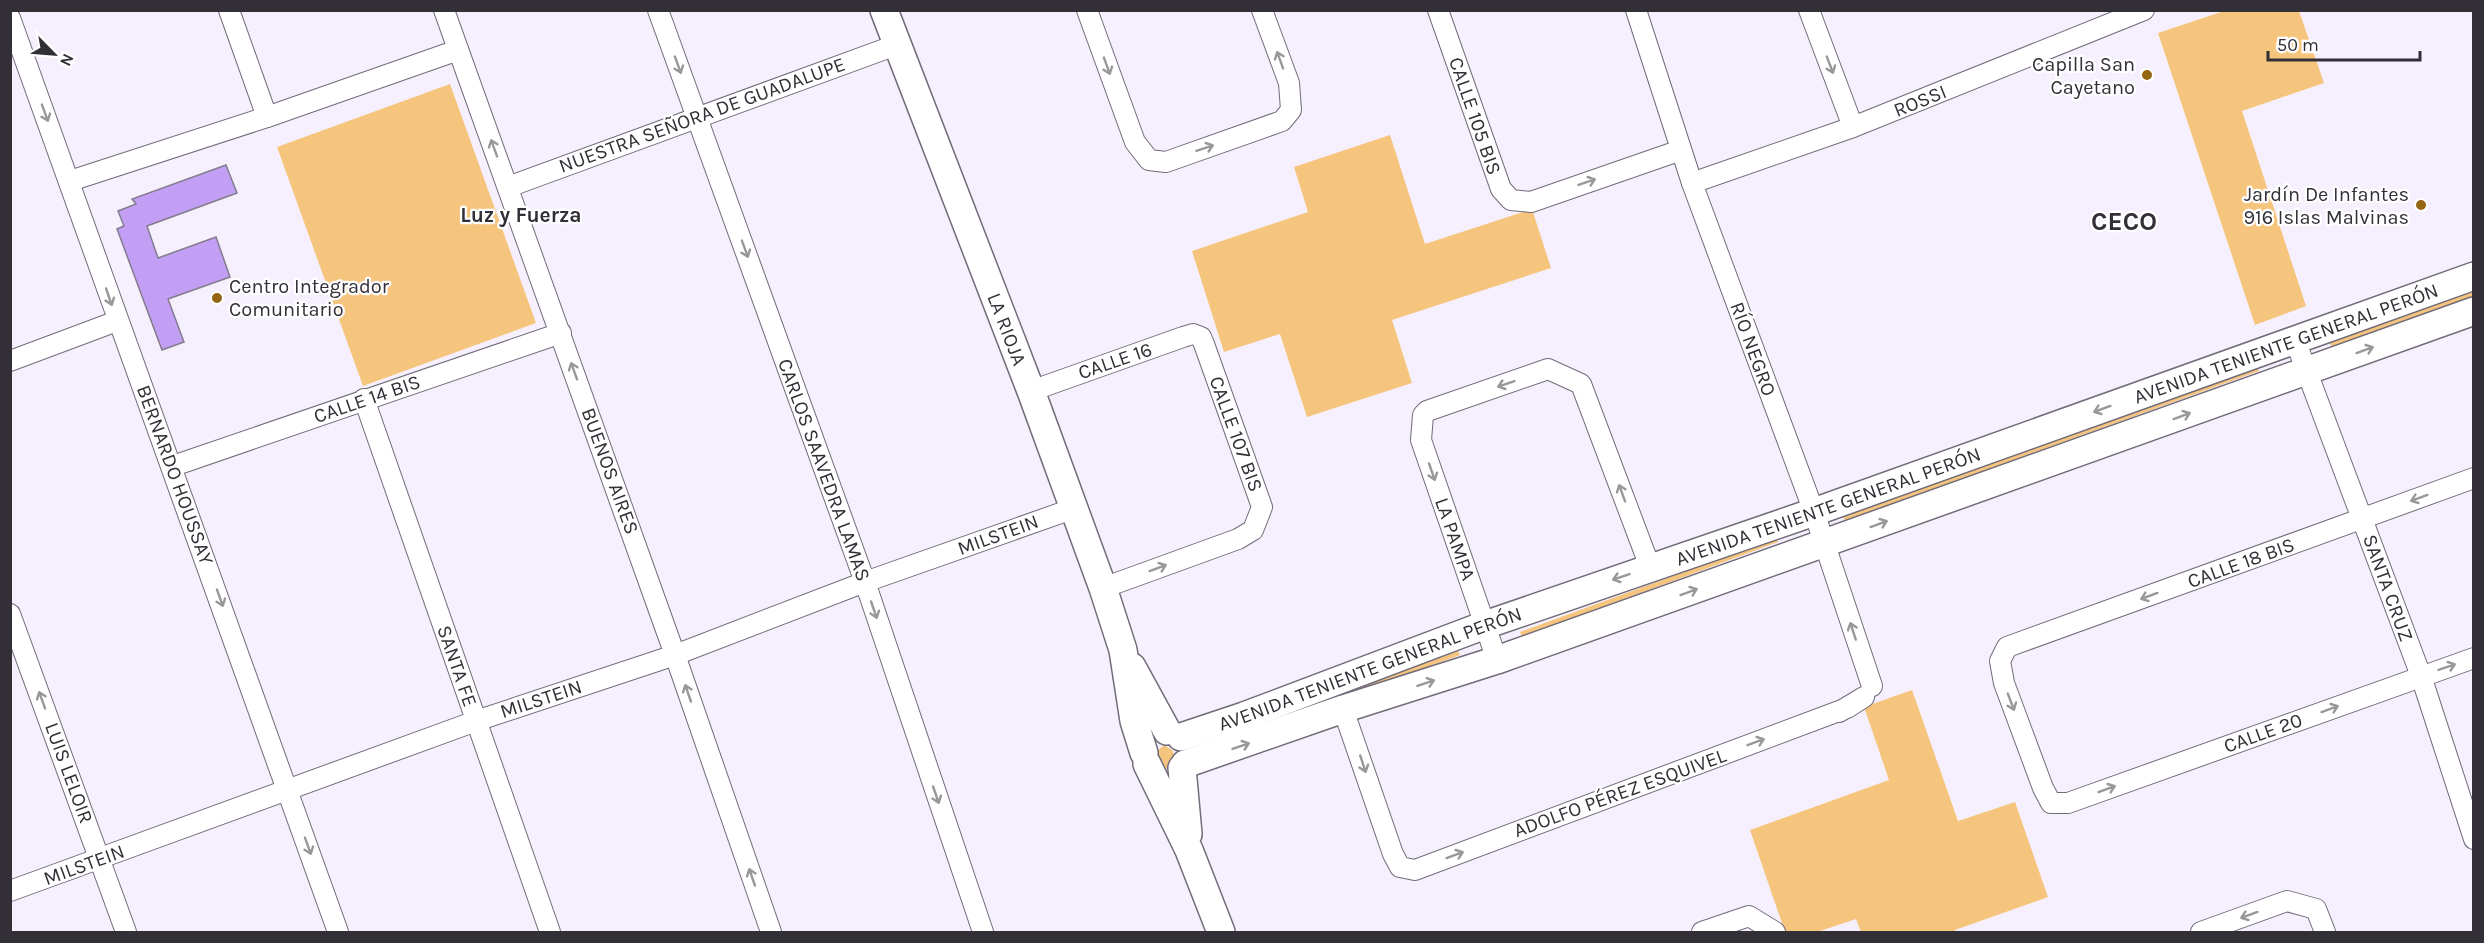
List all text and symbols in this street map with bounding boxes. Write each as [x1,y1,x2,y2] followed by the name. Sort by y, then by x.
[24,24,84,84] north arrow
[2268,24,2420,62] scale bar
[2277,34,2319,56] text: 50 m
[56,51,78,69] text: N
[1274,51,1285,69] one-way arrow
[556,52,848,178] street label: NUESTRA SEÑORA DE GUADALUPE
[2032,53,2135,99] place label: Capilla San Cayetano
[1444,54,1506,178] street label: CALLE 105 BIS
[674,55,685,74] one-way arrow
[1825,55,1836,74] one-way arrow
[1103,56,1114,74] one-way arrow
[2140,68,2154,82] marker: Capilla San Cayetano
[1890,80,1950,122] street label: ROSSI
[40,103,51,122] one-way arrow
[487,139,498,157] one-way arrow
[1195,141,1214,152] one-way arrow
[1577,176,1596,187] one-way arrow
[2243,183,2409,229] place label: Jardín De Infantes 916 Islas Malvinas
[2414,198,2428,212] marker: Jardín De Infantes 916 Islas Malvinas
[460,203,582,227] district label: Luz y Fuerza
[2091,206,2157,237] district label: CECO
[740,239,751,257] one-way arrow
[229,275,390,321] place label: Centro Integrador Comunitario
[2130,278,2441,408] street label: AVENIDA TENIENTE GENERAL PERÓN
[105,287,116,306] one-way arrow
[983,289,1032,369] street label: LA RIOJA
[210,291,224,305] marker: Centro Integrador Comunitario
[1725,298,1782,399] street label: RÍO NEGRO
[1075,338,1155,384] street label: CALLE 16
[2355,343,2374,354] one-way arrow
[773,356,875,584] street label: CARLOS SAAVEDRA LAMAS
[568,362,579,380] one-way arrow
[311,370,423,428] street label: CALLE 14 BIS
[1204,373,1268,495] street label: CALLE 107 BIS
[1497,379,1516,390] one-way arrow
[132,382,218,568] street label: BERNARDO HOUSSAY
[576,405,644,537] street label: BUENOS AIRES
[2093,405,2112,416] one-way arrow
[2172,409,2191,420] one-way arrow
[1672,442,1984,570] street label: AVENIDA TENIENTE GENERAL PERÓN
[1427,462,1438,481] one-way arrow
[1615,484,1626,503] one-way arrow
[2410,494,2428,505] one-way arrow
[1430,495,1480,583] street label: LA PAMPA
[954,510,1042,560] street label: MILSTEIN
[1870,517,1888,528] one-way arrow
[2358,531,2418,645] street label: SANTA CRUZ
[2184,533,2298,593] street label: CALLE 18 BIS
[1148,562,1167,573] one-way arrow
[1612,573,1630,584] one-way arrow
[1679,585,1698,596] one-way arrow
[215,588,226,607] one-way arrow
[2141,591,2159,602] one-way arrow
[870,600,881,619] one-way arrow
[1215,602,1525,735] street label: AVENIDA TENIENTE GENERAL PERÓN
[432,622,482,710] street label: SANTA FE
[1847,622,1858,641] one-way arrow
[2437,661,2456,672] one-way arrow
[497,675,585,723] street label: MILSTEIN
[1416,677,1435,688] one-way arrow
[682,684,693,703] one-way arrow
[36,691,47,710] one-way arrow
[2006,693,2017,711] one-way arrow
[2321,702,2339,713] one-way arrow
[2221,708,2305,758] street label: CALLE 20
[40,719,98,827] street label: LUIS LELOIR
[1746,736,1765,747] one-way arrow
[1231,740,1250,751] one-way arrow
[1510,743,1730,842] street label: ADOLFO PÉREZ ESQUIVEL
[1359,754,1370,773] one-way arrow
[2098,783,2116,794] one-way arrow
[932,785,943,804] one-way arrow
[303,836,314,855] one-way arrow
[40,840,128,890] street label: MILSTEIN
[1446,848,1464,859] one-way arrow
[746,868,757,887] one-way arrow
[2240,910,2259,921] one-way arrow

